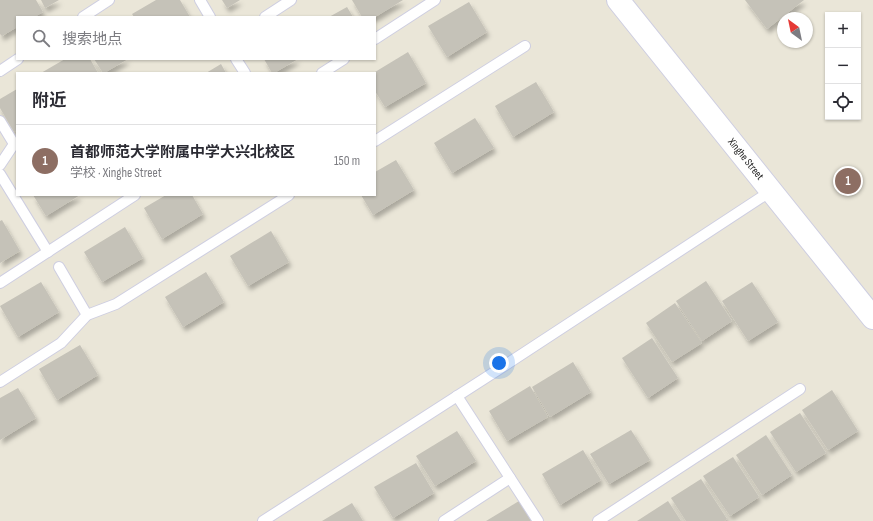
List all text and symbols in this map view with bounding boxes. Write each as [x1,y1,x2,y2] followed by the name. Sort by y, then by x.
[777,12,813,48] north arrow
[825,12,861,120] map controls
[825,12,861,48] button: +
[16,16,376,60] search box
[30,27,52,49] icon: search
[62,30,122,49] text: 搜索地点
[825,48,861,84] button: −
[825,84,861,120] button: locate
[32,91,66,111] text: 附近
[725,135,767,183] street label: Xinghe Street
[70,143,295,162] text: 首都师范大学附属中学大兴北校区
[42,153,48,169] text: 1
[334,153,360,169] text: 150 m
[70,165,162,181] text: 学校 · Xinghe Street
[835,166,861,196] pin: 1
[489,353,509,373] your location

